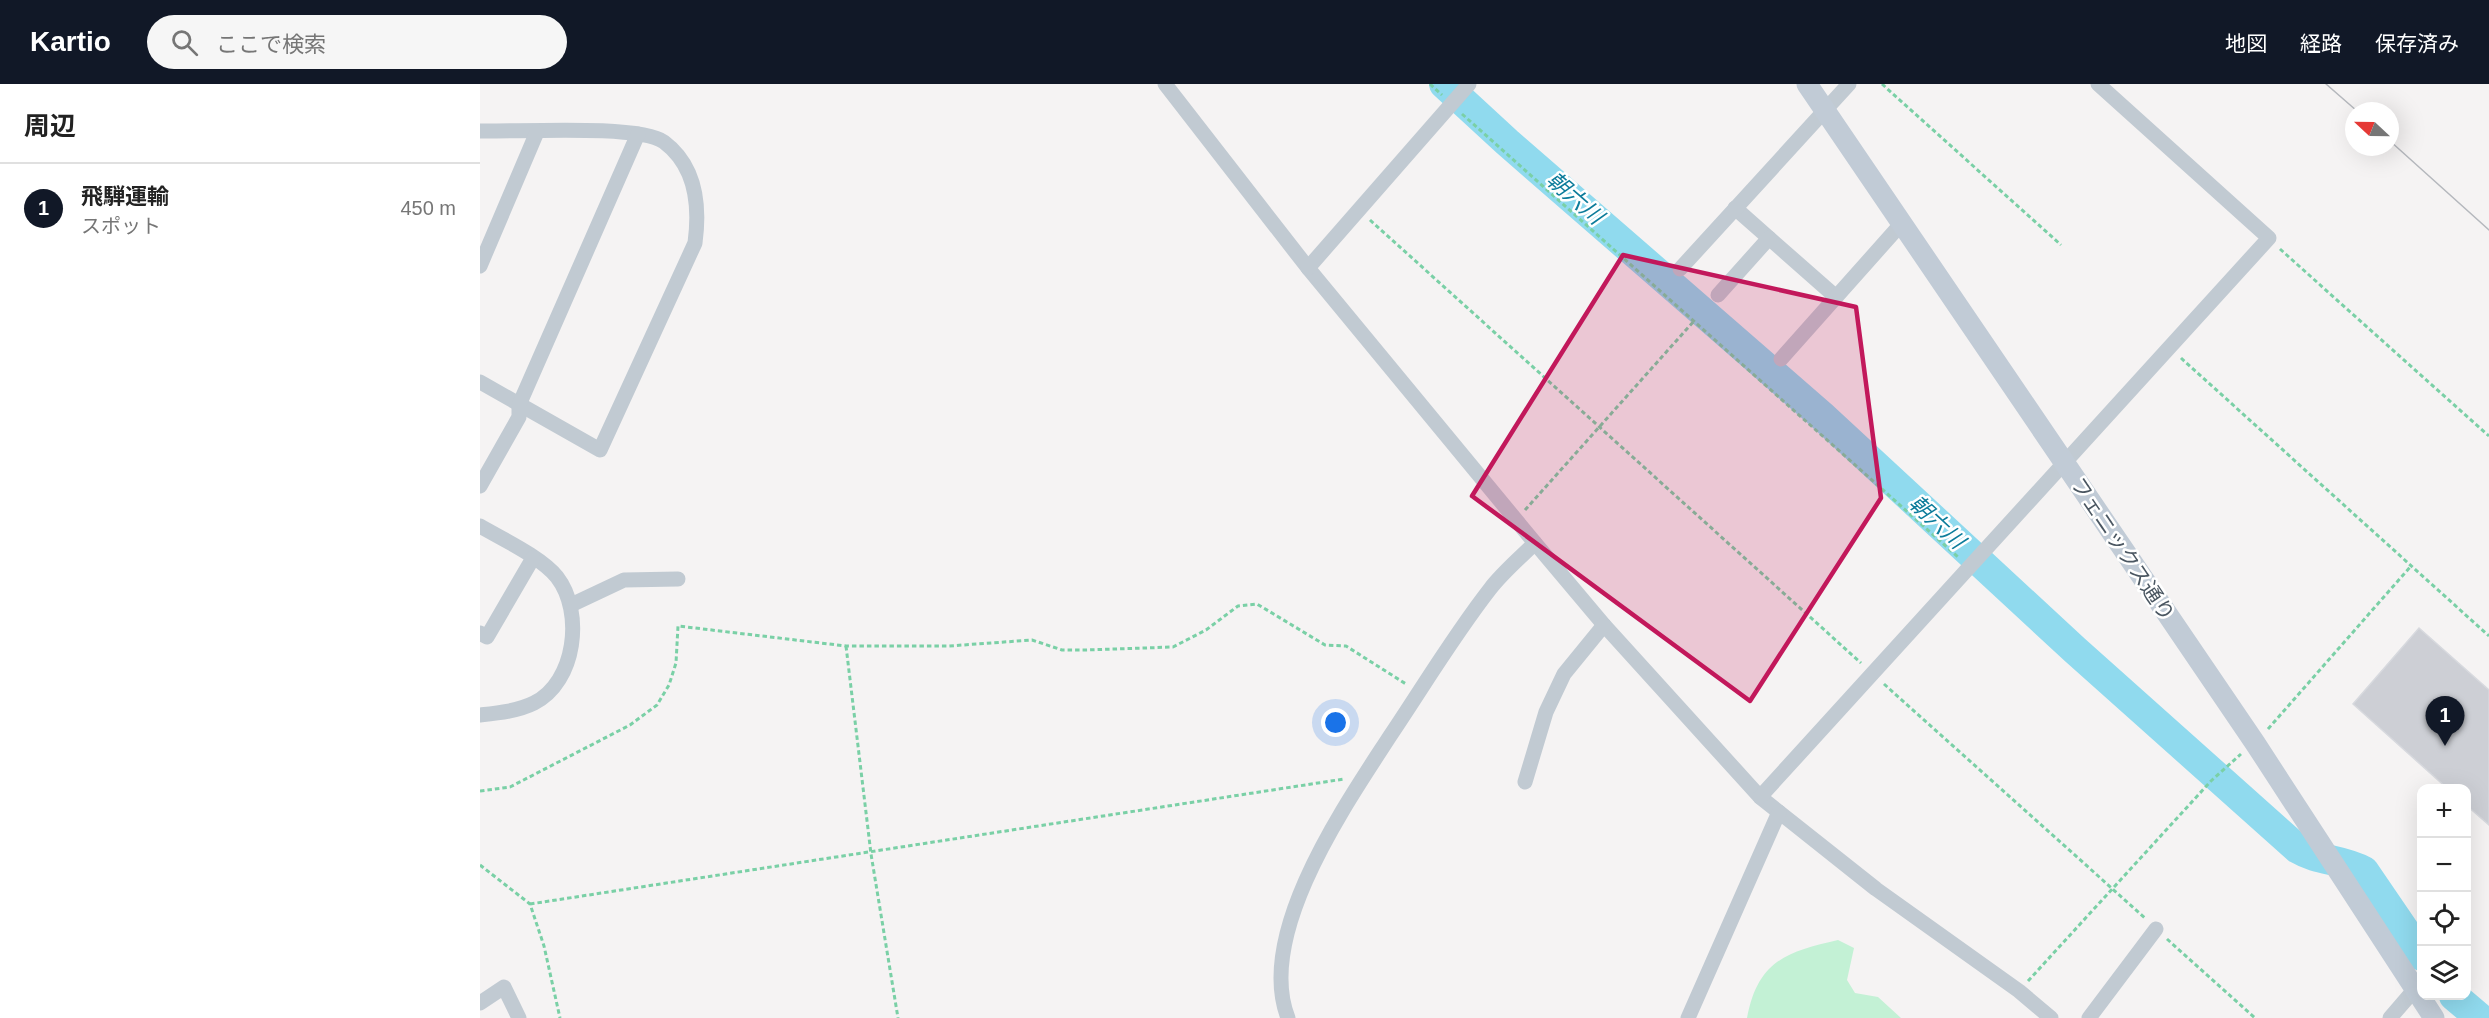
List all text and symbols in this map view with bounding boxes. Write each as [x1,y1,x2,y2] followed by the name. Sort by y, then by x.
[147,15,567,69] search box
[30,26,111,57] text: Kartio
[168,26,201,59] icon: search
[216,32,326,57] text: ここで検索
[2225,32,2267,55] text: 地図
[2300,32,2342,55] text: 経路
[2375,32,2459,55] text: 保存済み
[2345,102,2399,156] north arrow
[24,111,76,141] text: 周辺
[1542,167,1610,230] water label: 朝六川
[81,184,169,209] text: 飛騨運輸
[38,197,49,219] text: 1
[400,197,456,219] text: 450 m
[81,215,161,237] text: スポット
[2067,473,2179,625] street label: フェニックス通り
[1904,490,1971,555] water label: 朝六川
[2426,696,2464,746] pin: 1
[1321,708,1350,737] your location
[2417,784,2471,1000] map controls
[2417,784,2471,838] button: +
[2417,838,2471,892] button: −
[2417,892,2471,946] button: locate
[2417,946,2471,1000] button: layers

